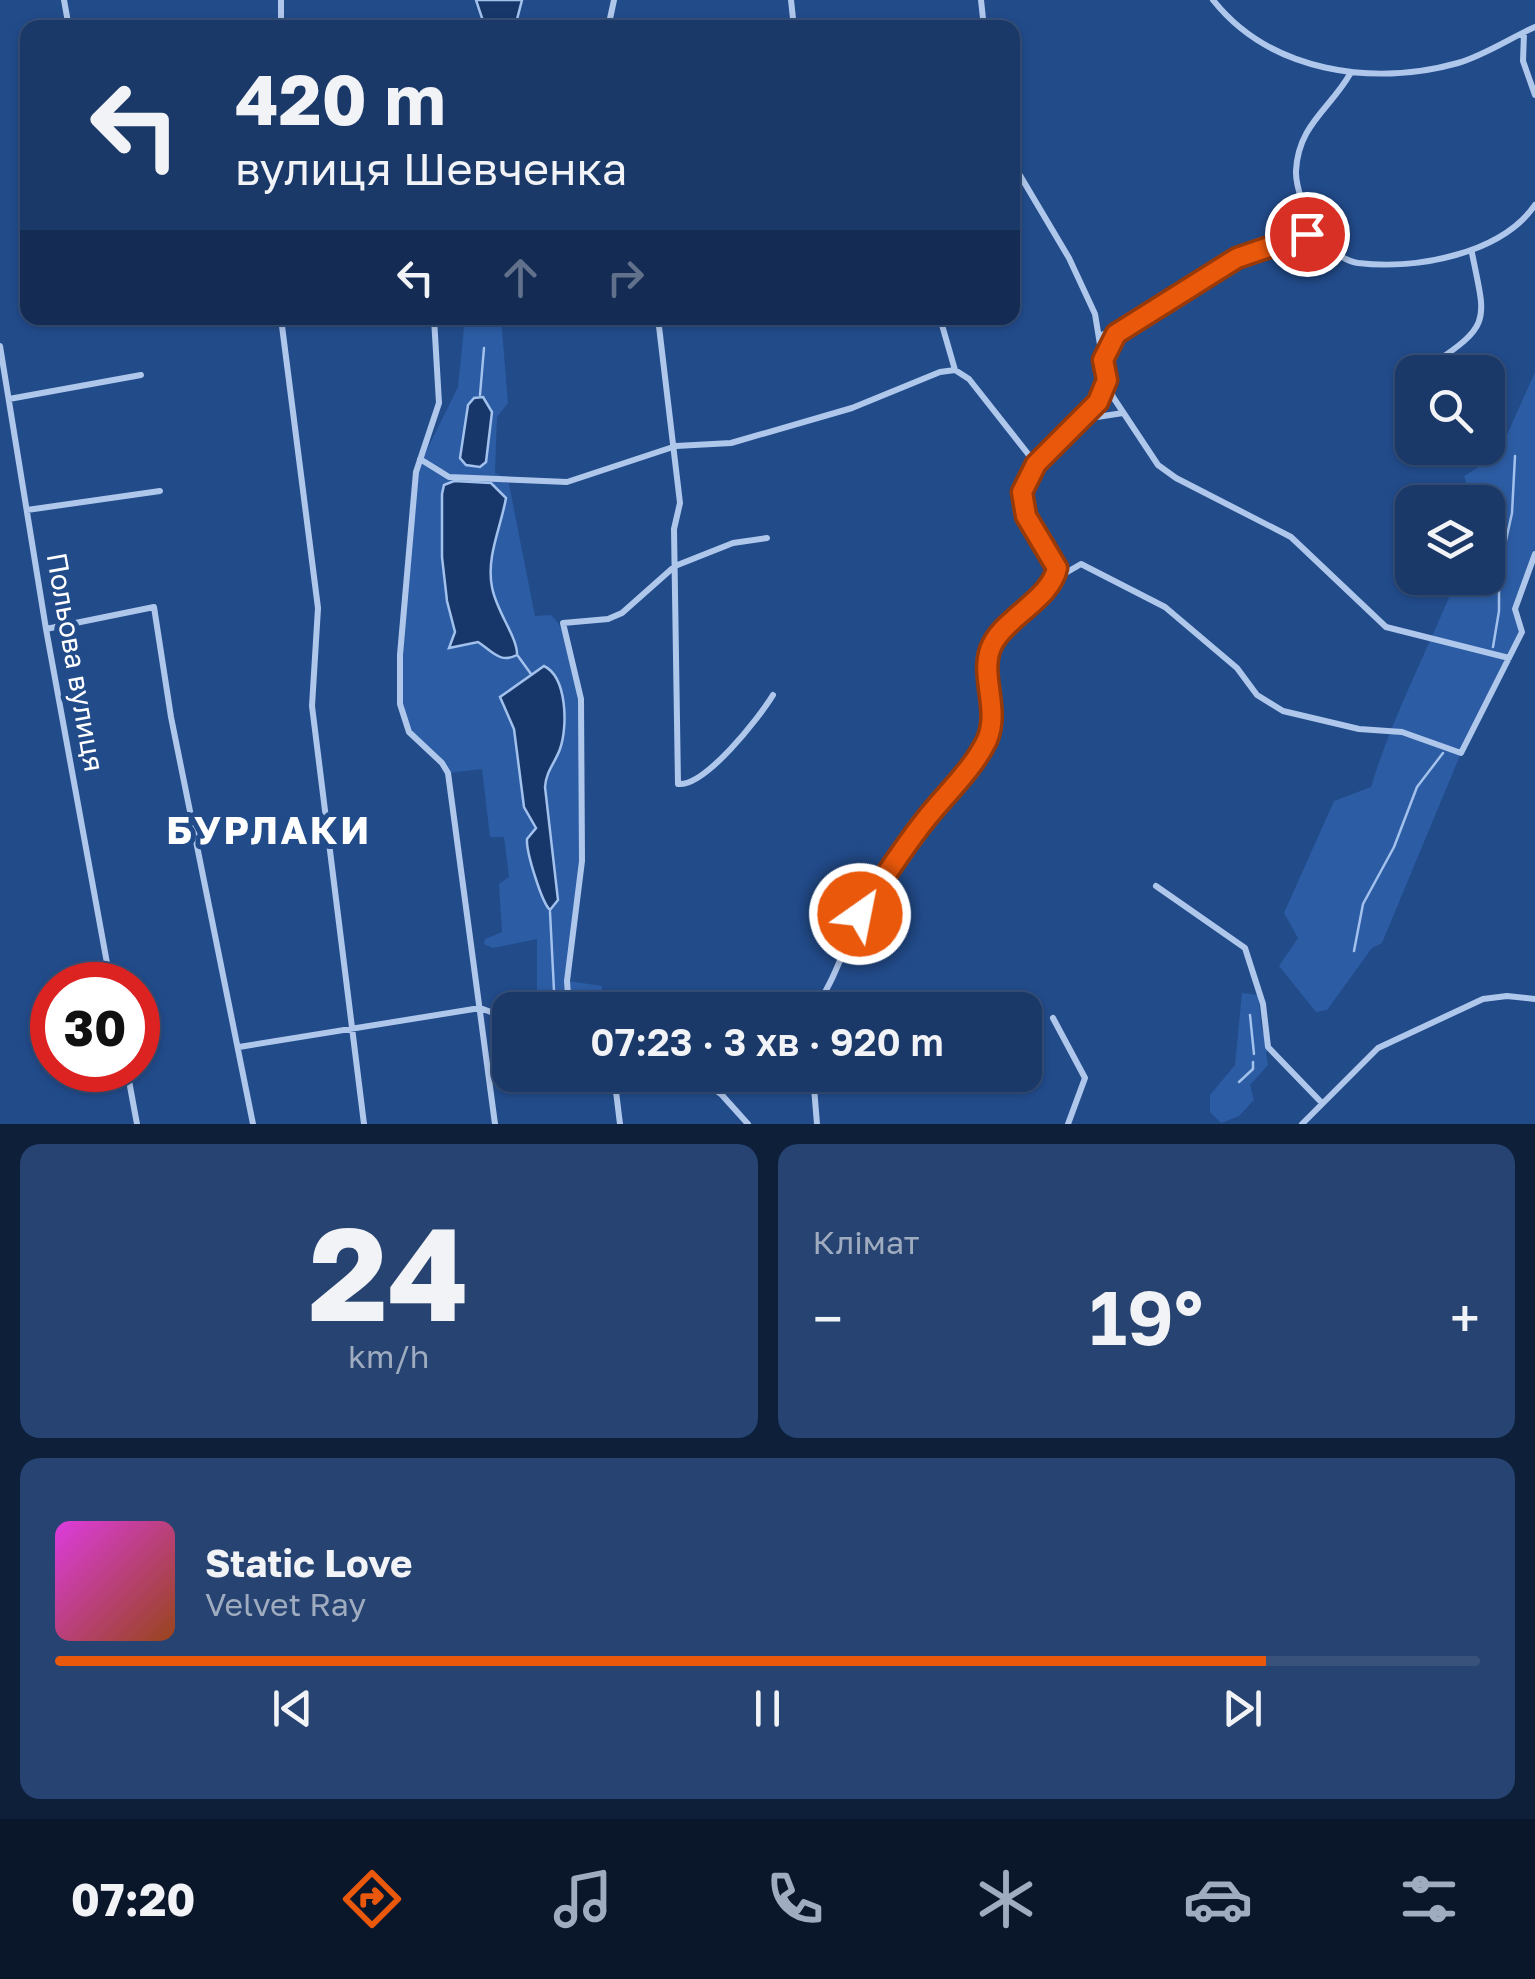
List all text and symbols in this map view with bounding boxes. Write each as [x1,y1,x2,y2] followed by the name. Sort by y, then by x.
[235,56,446,140] text: 420 m
[70,60,200,190] icon: left
[235,141,627,195] text: вулиця Шевченка
[1265,192,1350,277] pin
[1280,207,1335,262] icon: arrive
[388,250,443,305] icon: left
[493,250,548,305] icon: ahead
[598,250,653,305] icon: right
[1395,355,1505,595] map controls
[1395,355,1505,465] button: search
[1395,485,1505,595] button: layers
[40,550,112,774] street label: Польова вулиця
[166,807,372,852] district label: БУРЛАКИ
[808,862,912,966] position arrow
[30,962,160,1092] speed limit sign: 30
[590,1019,944,1064] text: 07:23 · 3 хв · 920 m
[308,1194,469,1350] text: 24
[813,1223,919,1261] text: Клімат
[1089,1271,1203,1362] text: 19°
[813,1285,843,1351] text: −
[1450,1285,1480,1351] text: +
[348,1337,429,1375] text: km/h
[205,1540,412,1585] text: Static Love
[205,1585,366,1623] text: Velvet Ray
[265,1681,320,1736] icon: previous
[740,1681,795,1736] icon: pause
[1215,1681,1270,1736] icon: next
[337,1864,407,1934] icon: directions
[548,1864,618,1934] icon: music
[760,1864,830,1934] icon: phone
[971,1864,1041,1934] icon: climate
[1183,1864,1253,1934] icon: car
[1394,1864,1464,1934] icon: filters
[71,1872,196,1926] text: 07:20

